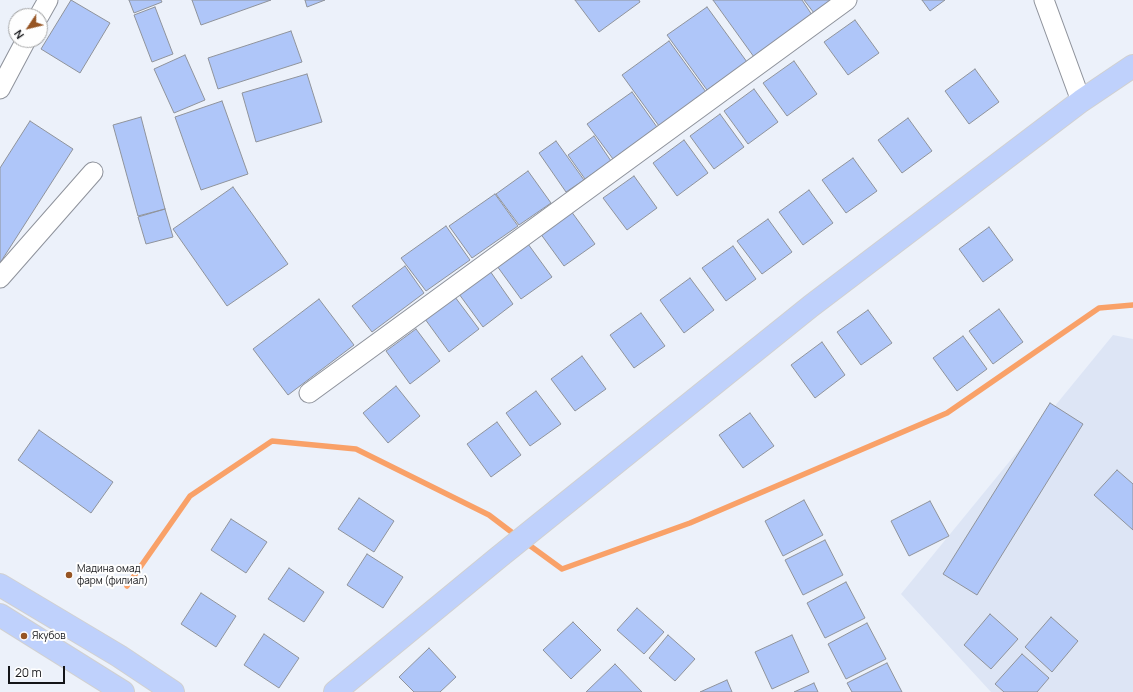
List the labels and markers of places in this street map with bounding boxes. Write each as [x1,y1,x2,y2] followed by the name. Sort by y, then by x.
[77,563,148,586] place label: Мадина омад фарм (филиал)
[64,570,74,580] marker: Мадина омад фарм (филиал)
[32,630,66,642] place label: Якубов
[19,631,29,641] marker: Якубов

